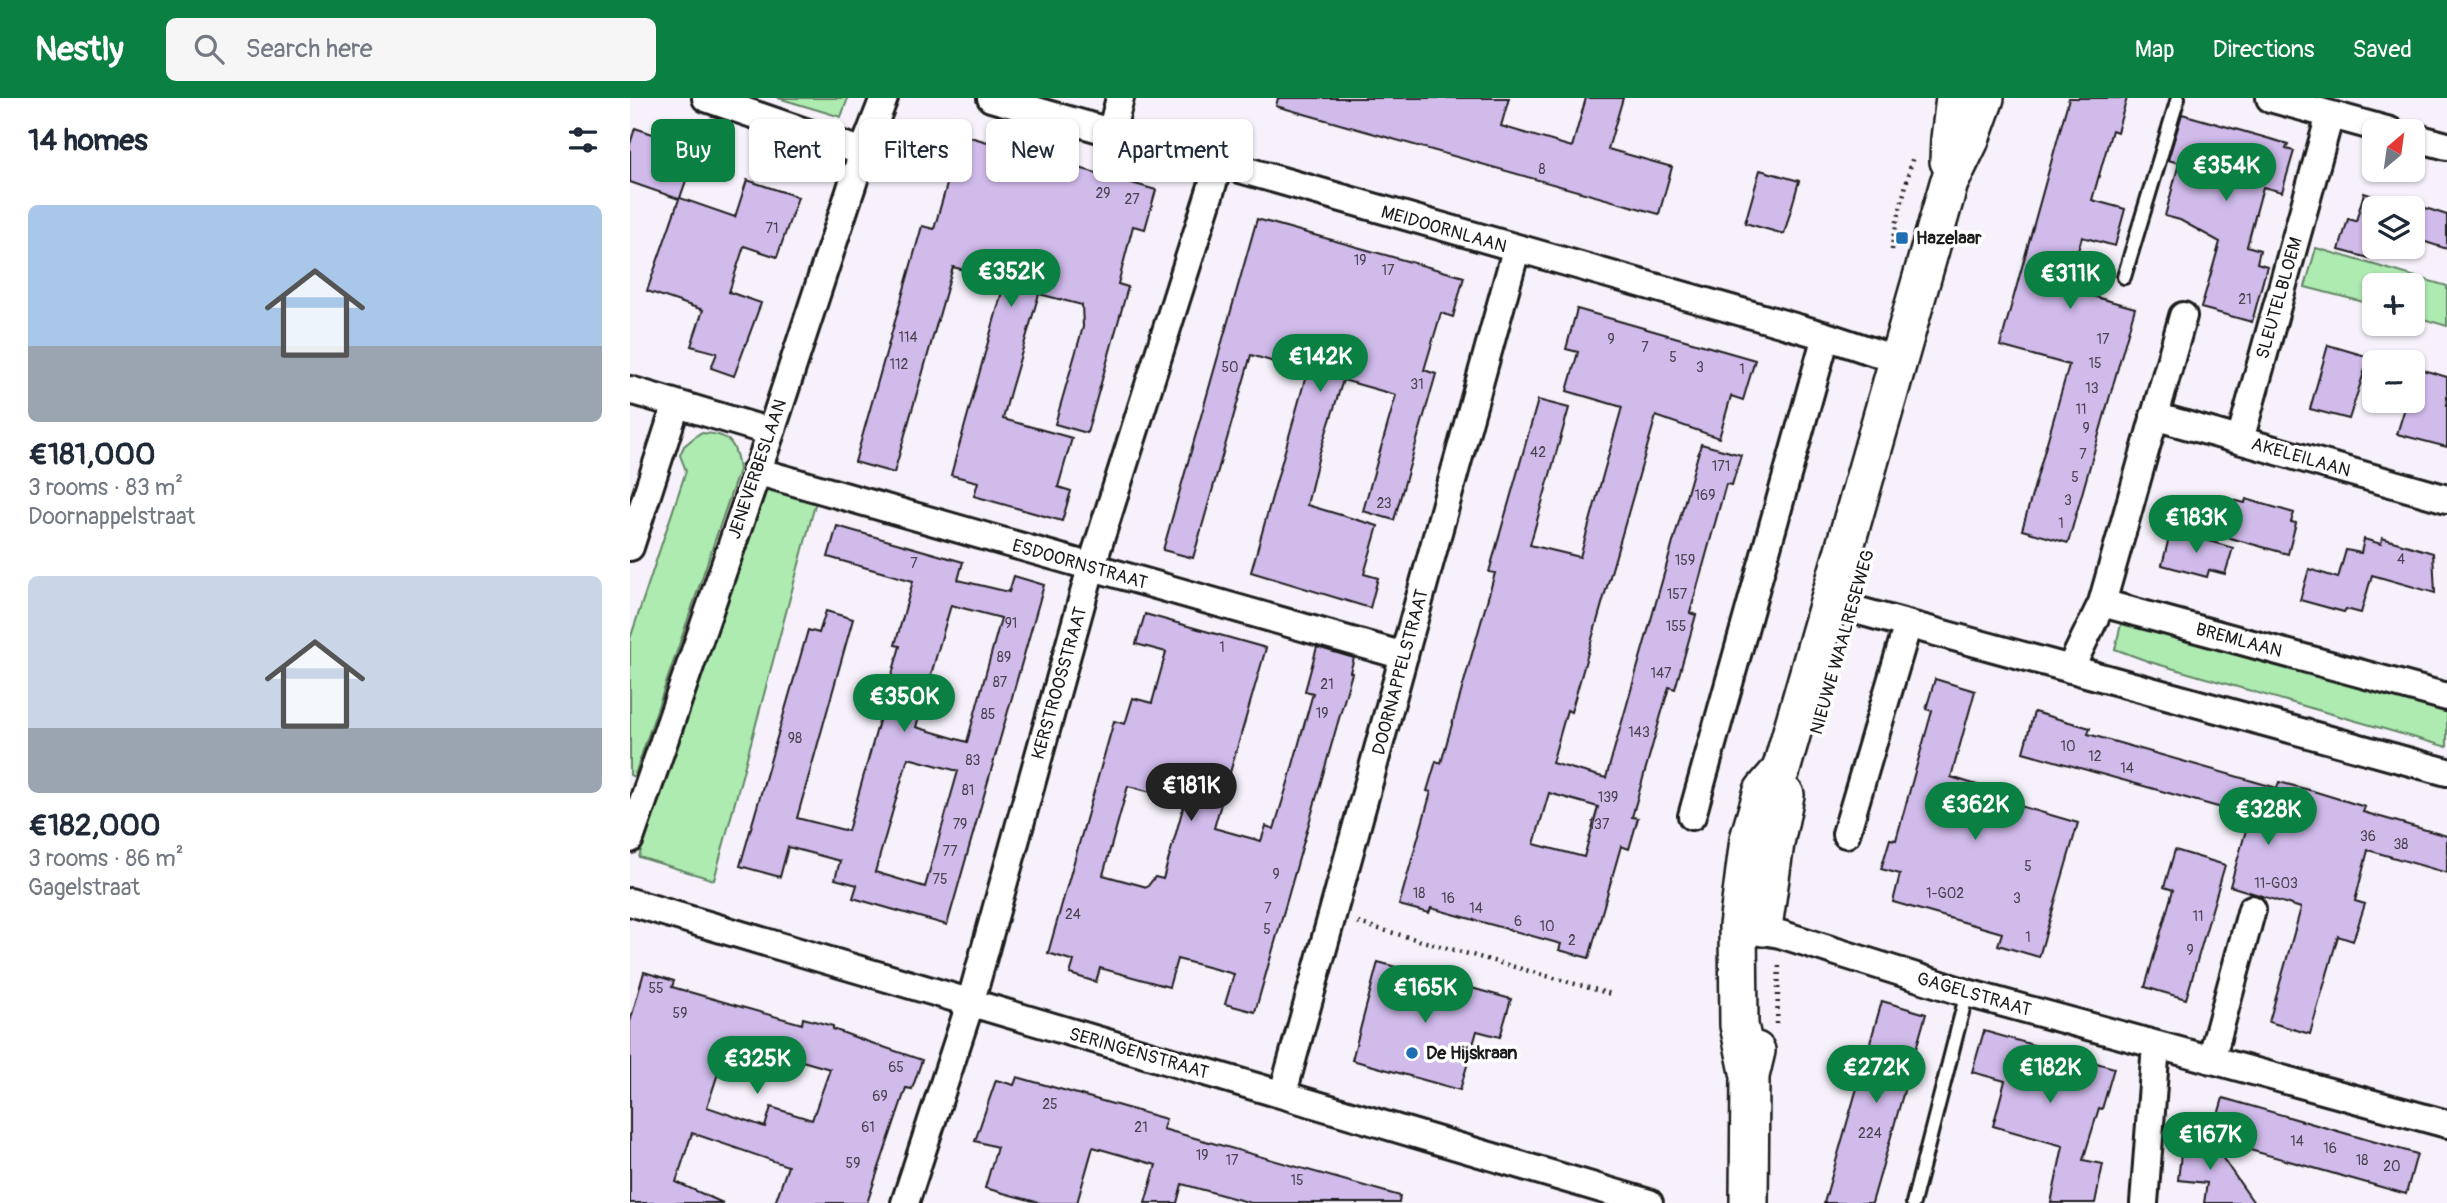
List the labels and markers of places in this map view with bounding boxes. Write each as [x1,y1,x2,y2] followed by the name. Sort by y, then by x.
[2177,144,2275,203] pin: €354K
[1916,227,1982,250] place label: Hazelaar
[1894,230,1910,246] marker: Hazelaar
[962,250,1060,309] pin: €352K
[2021,252,2119,311] pin: €311K
[1271,334,1369,394] pin: €142K
[2147,496,2245,555] pin: €183K
[855,674,953,734] pin: €350K
[1142,764,1240,823] pin: €181K
[1926,782,2024,842] pin: €362K
[2219,788,2317,847] pin: €328K
[1376,965,1474,1025] pin: €165K
[708,1037,806,1096] pin: €325K
[1426,1042,1518,1065] place label: De Hijskraan
[1404,1045,1420,1061] marker: De Hijskraan
[1827,1046,1925,1105] pin: €272K
[2001,1046,2099,1105] pin: €182K
[2161,1112,2259,1172] pin: €167K

